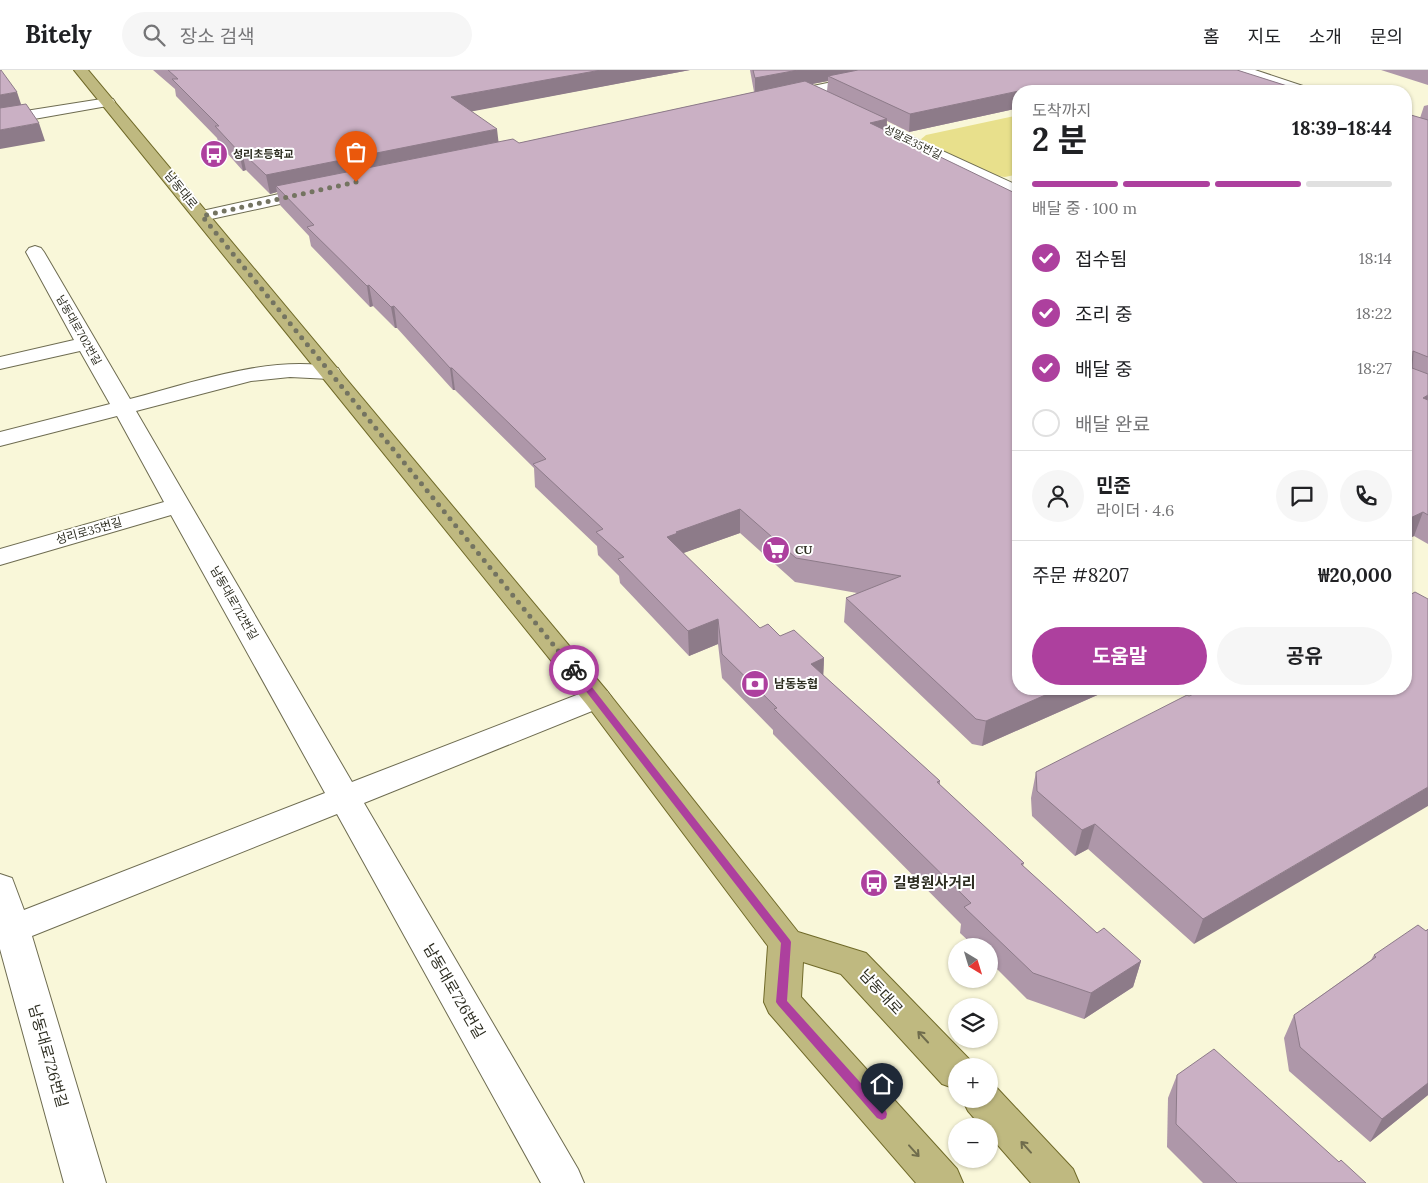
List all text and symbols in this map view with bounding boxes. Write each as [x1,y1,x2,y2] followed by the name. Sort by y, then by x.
[122,12,472,57] search box
[25,19,92,50] text: Bitely
[140,21,168,49] icon: search
[180,24,255,48] text: 장소 검색
[1203,25,1220,48] text: 홈
[1248,25,1281,48] text: 지도
[1309,25,1342,48] text: 소개
[1370,25,1403,48] text: 문의
[1032,100,1091,120] text: 도착까지
[1292,116,1392,140] text: 18:39–18:44
[1032,119,1087,160] text: 2 분
[882,122,944,162] street label: 성말로35번길
[335,131,377,182] pin
[342,138,370,166] icon: bag
[199,139,229,169] bus stop icon: 성리초등학교
[233,147,294,161] place label: 성리초등학교
[162,168,201,212] street label: 남동대로
[1032,198,1137,218] text: 배달 중 · 100 m
[1032,244,1060,272] icon: check
[1075,247,1127,271] text: 접수됨
[1359,248,1392,268] text: 18:14
[53,293,105,367] street label: 남동대로702번길
[1032,299,1060,327] icon: check
[1075,302,1132,326] text: 조리 중
[1356,303,1392,323] text: 18:22
[1032,354,1060,382] icon: check
[1075,357,1132,381] text: 배달 중
[1357,358,1392,378] text: 18:27
[1075,412,1150,436] text: 배달 완료
[1032,470,1084,522] button: person
[1276,470,1328,522] button: chat
[1340,470,1392,522] button: phone
[1096,473,1131,497] text: 민준
[1096,500,1174,520] text: 라이더 · 4.6
[54,514,124,547] street label: 성리로35번길
[761,535,791,565] supermarket icon: CU
[795,542,812,557] place label: CU
[207,563,262,642] street label: 남동대로712번길
[1032,563,1129,587] text: 주문 #8207
[1318,563,1392,587] text: ₩20,000
[1032,627,1207,685] button: 도움말
[1217,627,1392,685] button: 공유
[549,645,599,695] courier
[560,656,588,684] icon: bike
[740,669,770,699] bank icon: 남동농협
[774,676,818,691] place label: 남동농협
[859,868,889,898] bus stop icon: 길병원사거리
[893,873,976,892] place label: 길병원사거리
[948,938,998,988] north arrow
[948,938,998,1168] map controls
[420,940,489,1042] street label: 남동대로726번길
[856,965,907,1018] street label: 남동대로
[948,998,998,1048] button: layers
[25,1002,72,1110] street label: 남동대로726번길
[917,1030,929,1043] one-way arrow
[948,1058,998,1108] button: +
[861,1063,903,1114] pin
[868,1070,896,1098] icon: home
[948,1118,998,1168] button: −
[1020,1140,1032,1153] one-way arrow
[908,1144,919,1157] one-way arrow

